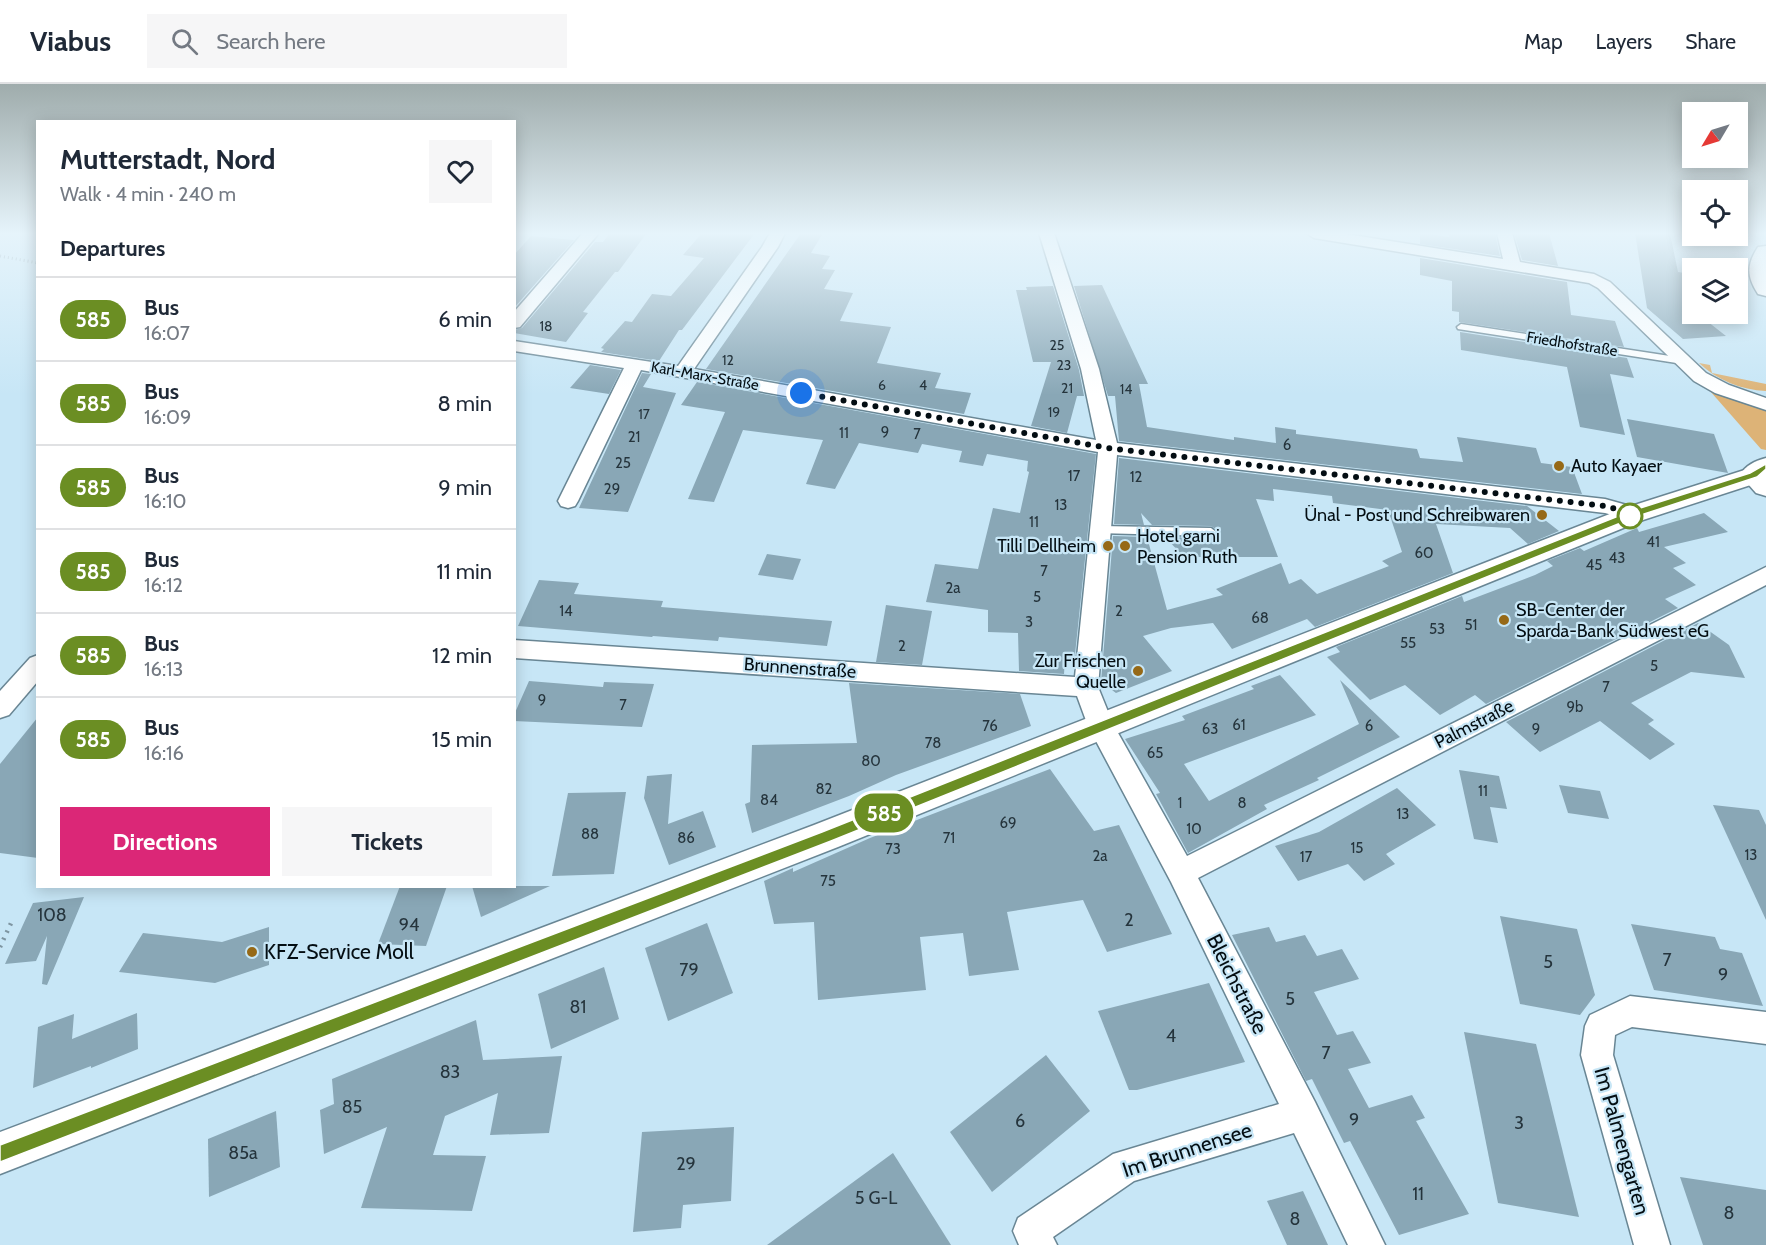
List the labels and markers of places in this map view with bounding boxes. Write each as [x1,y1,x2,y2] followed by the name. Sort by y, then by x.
[1571,455,1663,477] place label: Auto Kayaer
[1552,459,1566,473] marker: Auto Kayaer
[1617,503,1643,529] unlabelled marker
[1304,504,1530,526] place label: Ünal - Post und Schreibwaren
[1535,508,1549,522] marker: Ünal - Post und Schreibwaren
[1137,525,1238,568] place label: Hotel garni Pension Ruth
[997,535,1096,557] place label: Tilli Dellheim
[1101,539,1115,553] marker: Tilli Dellheim
[1118,539,1132,553] marker: Hotel garni Pension Ruth
[1516,599,1709,642] place label: SB-Center der Sparda-Bank Südwest eG
[1497,613,1511,627] marker: SB-Center der Sparda-Bank Südwest eG
[1035,650,1126,693] place label: Zur Frischen Quelle
[1131,664,1145,678] marker: Zur Frischen Quelle
[264,939,414,964] place label: KFZ-Service Moll
[245,945,259,959] marker: KFZ-Service Moll

